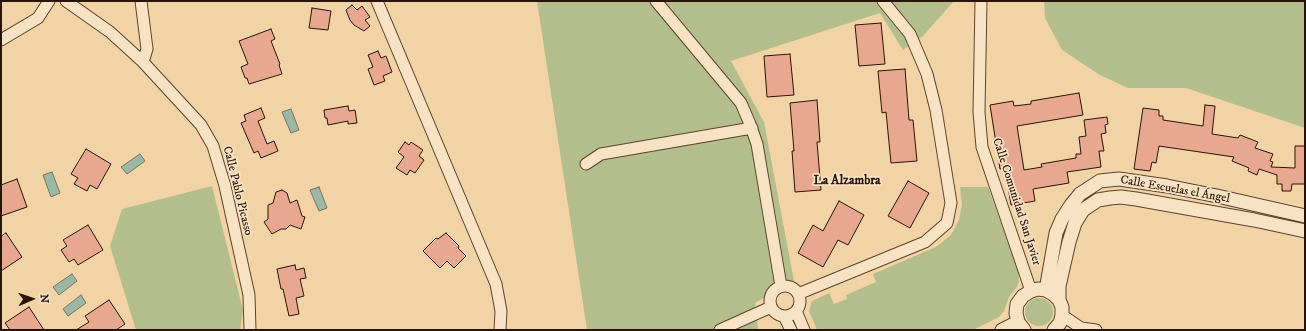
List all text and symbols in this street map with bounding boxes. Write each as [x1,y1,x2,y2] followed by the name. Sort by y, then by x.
[989,137,1043,267] street label: Calle Comunidad San Javier
[219,145,255,237] street label: Calle Pablo Picasso
[813,173,881,189] district label: La Alzambra
[1119,173,1231,207] street label: Calle Escuelas el Ángel
[12,279,52,319] north arrow
[37,294,51,303] text: N

